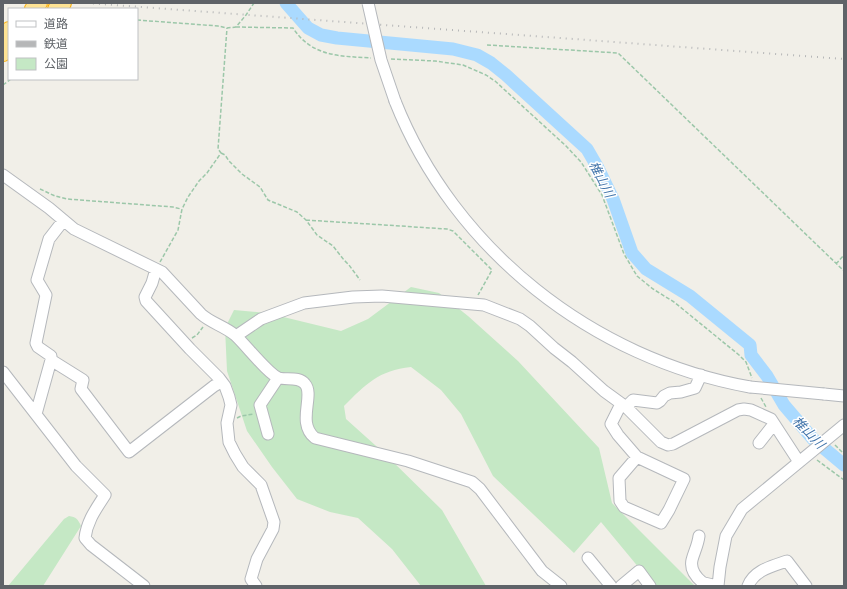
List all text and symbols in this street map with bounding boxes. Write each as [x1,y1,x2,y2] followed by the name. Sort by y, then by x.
[8,8,138,80] legend
[44,14,68,33] text: 道路
[44,34,68,53] text: 鉄道
[44,54,68,73] text: 公園
[584,157,621,203] water label: 椎山川
[788,411,831,454] water label: 椎山川

